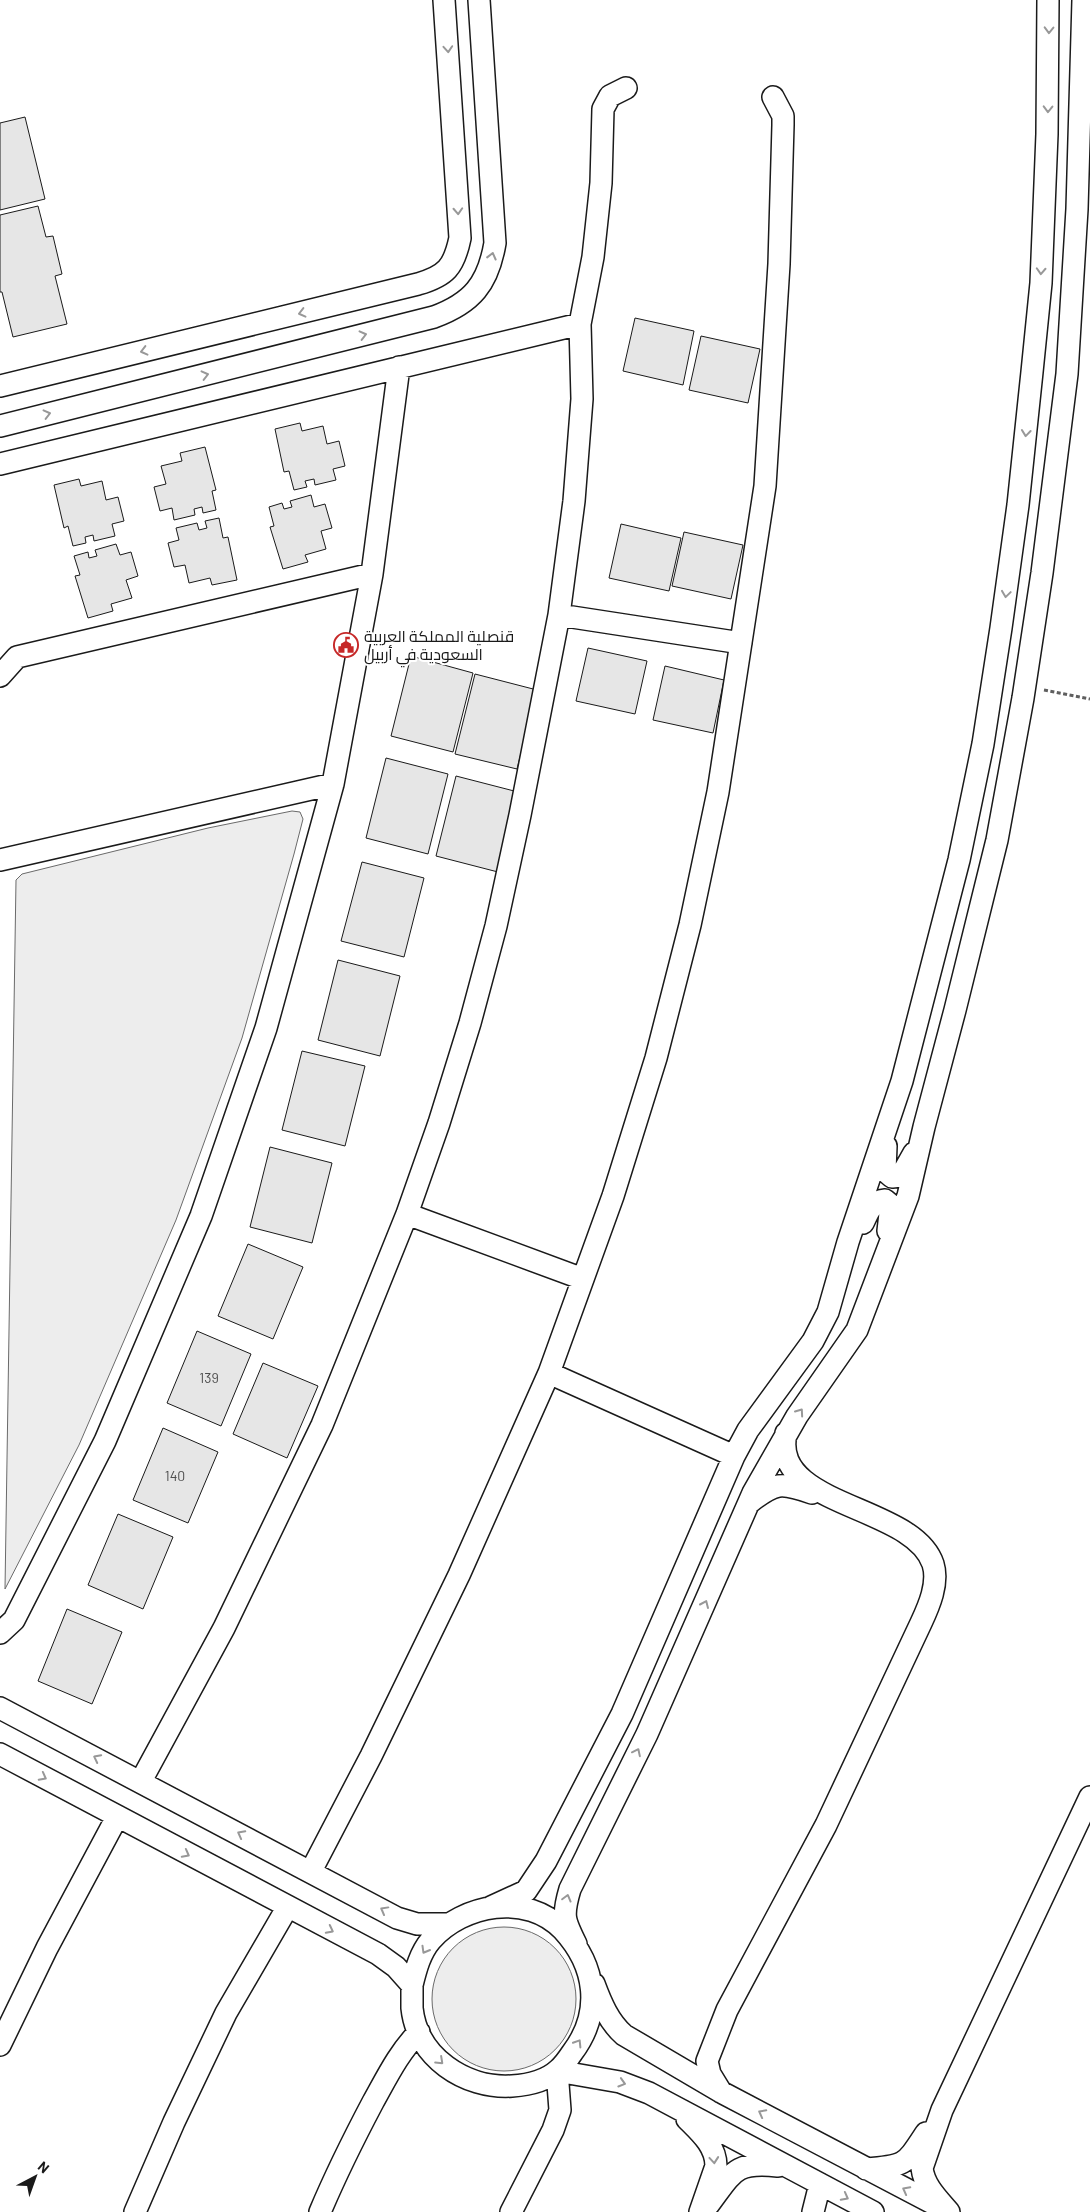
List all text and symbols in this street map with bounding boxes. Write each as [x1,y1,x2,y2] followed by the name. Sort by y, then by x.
[1044,26,1054,34] one-way arrow
[442,45,453,53] one-way arrow
[1043,105,1053,113] one-way arrow
[453,207,464,215] one-way arrow
[486,252,497,261] one-way arrow
[1036,268,1046,275] one-way arrow
[298,307,306,317] one-way arrow
[358,330,367,341] one-way arrow
[139,345,148,356] one-way arrow
[201,370,210,381] one-way arrow
[43,409,52,420] one-way arrow
[1020,429,1031,437] one-way arrow
[1001,590,1012,598] one-way arrow
[364,626,514,668] place label: قنصلية المملكة العربية السعودية في أربيل
[333,632,359,658] public building icon: قنصلية المملكة العربية السعودية في أربيل
[199,1369,219,1386] house number: 139
[794,1408,803,1418] one-way arrow
[165,1467,185,1484] house number: 140
[698,1600,709,1609] one-way arrow
[631,1748,642,1757] one-way arrow
[93,1754,102,1764] one-way arrow
[38,1771,47,1781] one-way arrow
[237,1830,246,1840] one-way arrow
[181,1848,190,1858] one-way arrow
[562,1895,572,1903] one-way arrow
[380,1907,389,1917] one-way arrow
[325,1924,334,1934] one-way arrow
[421,1945,431,1954] one-way arrow
[572,2040,582,2049] one-way arrow
[434,2055,443,2064] one-way arrow
[618,2078,626,2088] one-way arrow
[758,2110,767,2120] one-way arrow
[10,2152,60,2202] north arrow
[35,2157,53,2176] text: N
[709,2157,720,2165] one-way arrow
[902,2186,911,2196] one-way arrow
[839,2191,848,2201] one-way arrow

